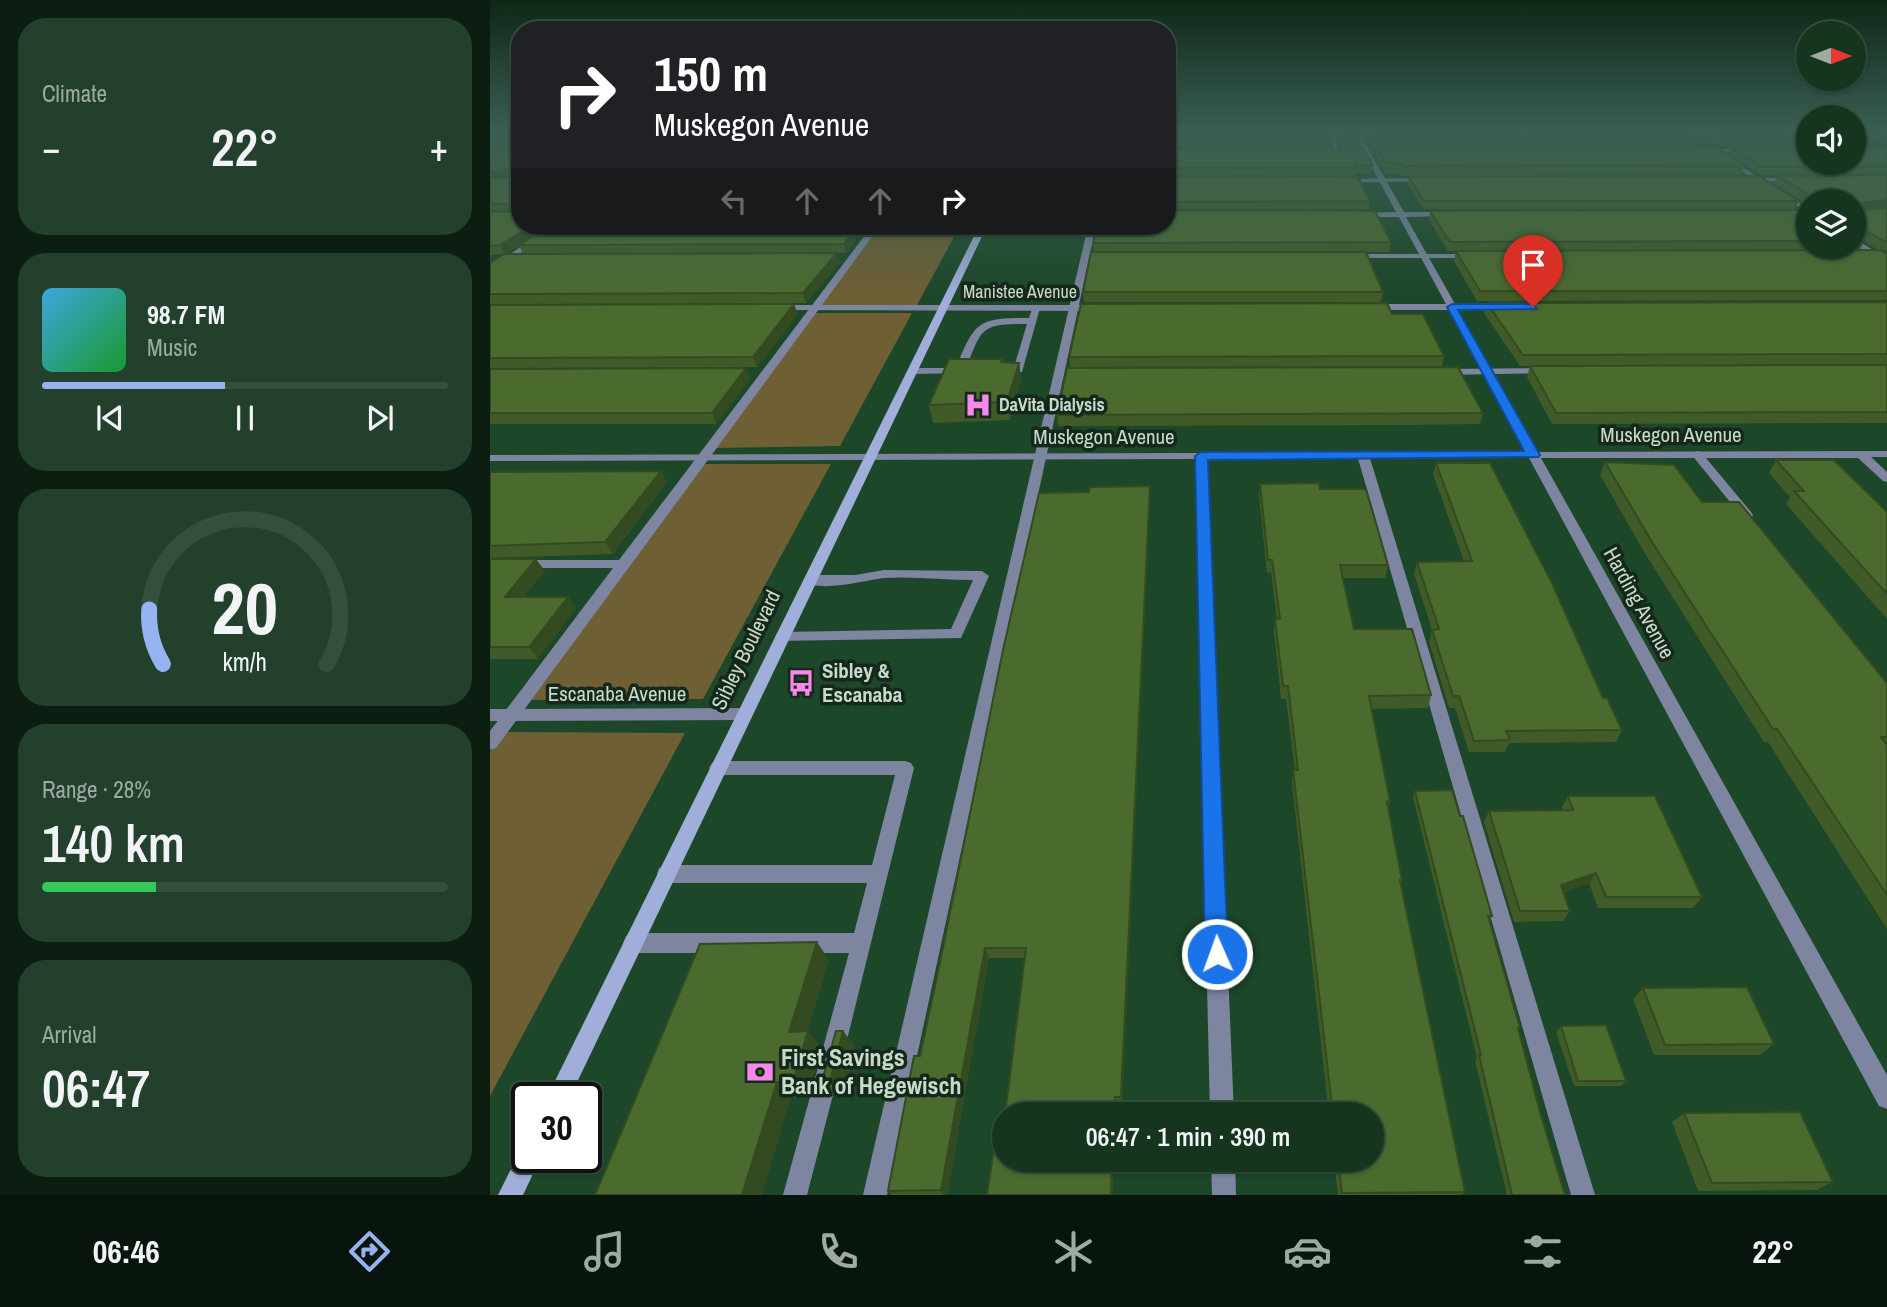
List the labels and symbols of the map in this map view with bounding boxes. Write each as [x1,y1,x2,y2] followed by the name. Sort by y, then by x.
[1796,21,1866,91] north arrow
[1503,235,1563,307] pin
[963,279,1077,304] street label: Manistee Avenue
[963,390,993,420] hospital icon: DaVita Dialysis
[999,392,1105,417] place label: DaVita Dialysis
[1600,420,1742,449] street label: Muskegon Avenue
[1033,422,1175,451] street label: Muskegon Avenue
[1597,542,1682,664] street label: Harding Avenue
[704,585,787,715] street label: Sibley Boulevard
[822,656,903,709] place label: Sibley & Escanaba
[786,668,816,698] bus stop icon: Sibley & Escanaba
[548,679,686,708] street label: Escanaba Avenue
[1180,917,1254,991] position arrow
[781,1041,961,1101] place label: First Savings Bank of Hegewisch
[745,1057,775,1087] bank icon: First Savings Bank of Hegewisch
[511,1082,602,1173] speed limit sign: 30

